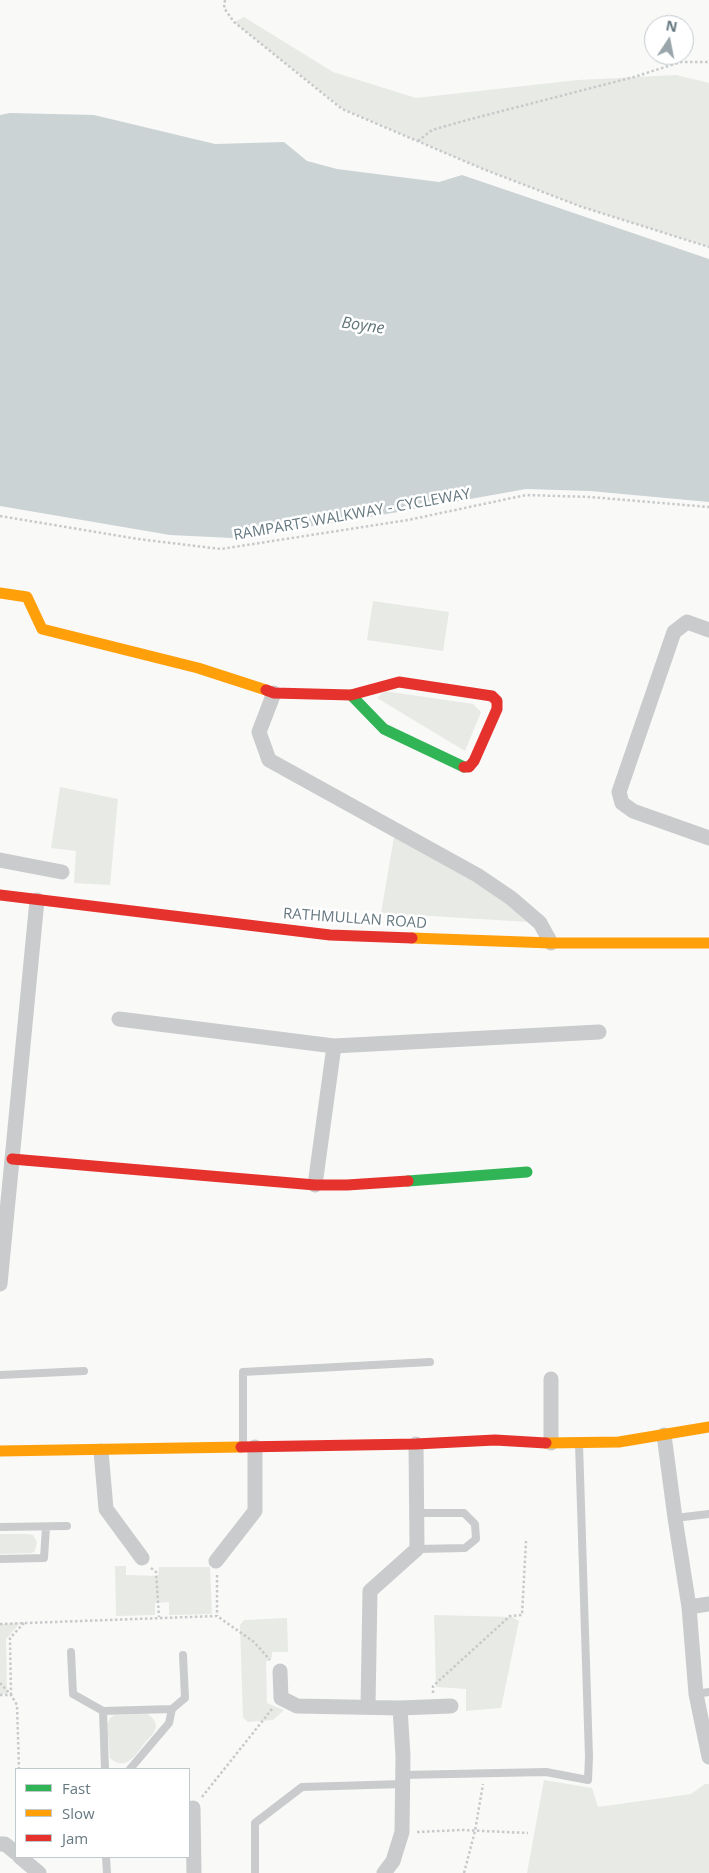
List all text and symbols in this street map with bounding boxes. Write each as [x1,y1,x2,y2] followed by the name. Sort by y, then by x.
[644,15,694,65] north arrow
[664,15,679,36] text: N
[340,313,386,339] water label: Boyne
[232,485,472,545] street label: RAMPARTS WALKWAY - CYCLEWAY
[282,905,428,933] street label: RATHMULLAN ROAD
[15,1768,190,1858] legend
[62,1778,91,1798] text: Fast
[62,1803,95,1823] text: Slow
[62,1828,88,1848] text: Jam

